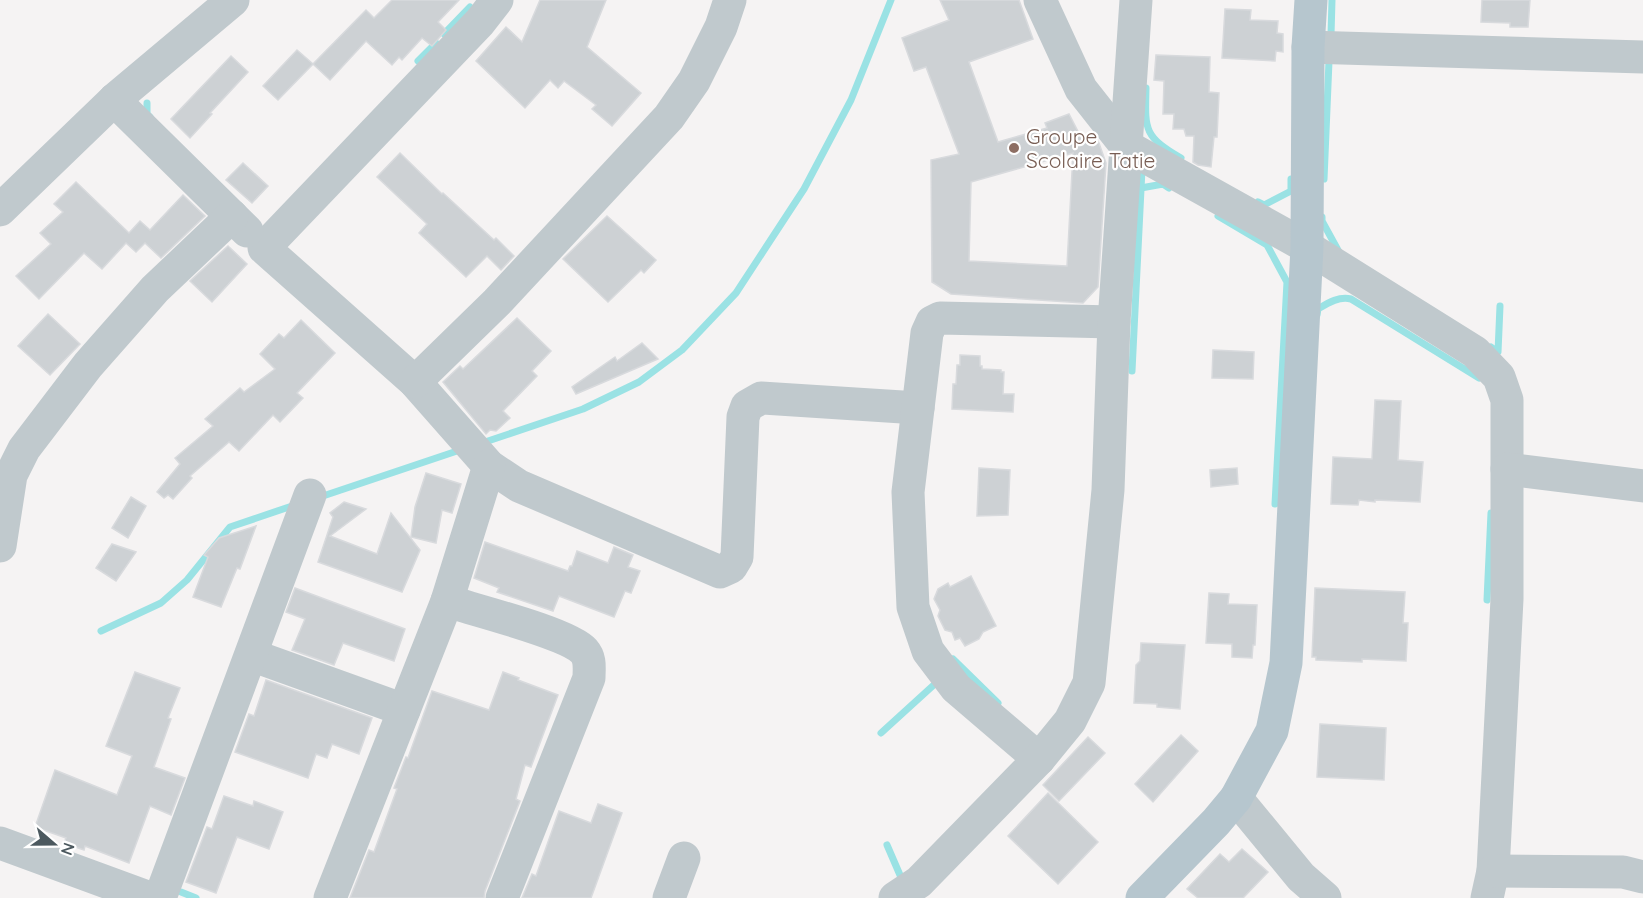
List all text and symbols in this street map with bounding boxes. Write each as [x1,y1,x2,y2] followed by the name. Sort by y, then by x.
[1026,123,1155,173] place label: Groupe Scolaire Tatie
[1007,141,1021,155] marker: Groupe Scolaire Tatie
[24,814,84,874] north arrow
[57,840,80,858] text: N

